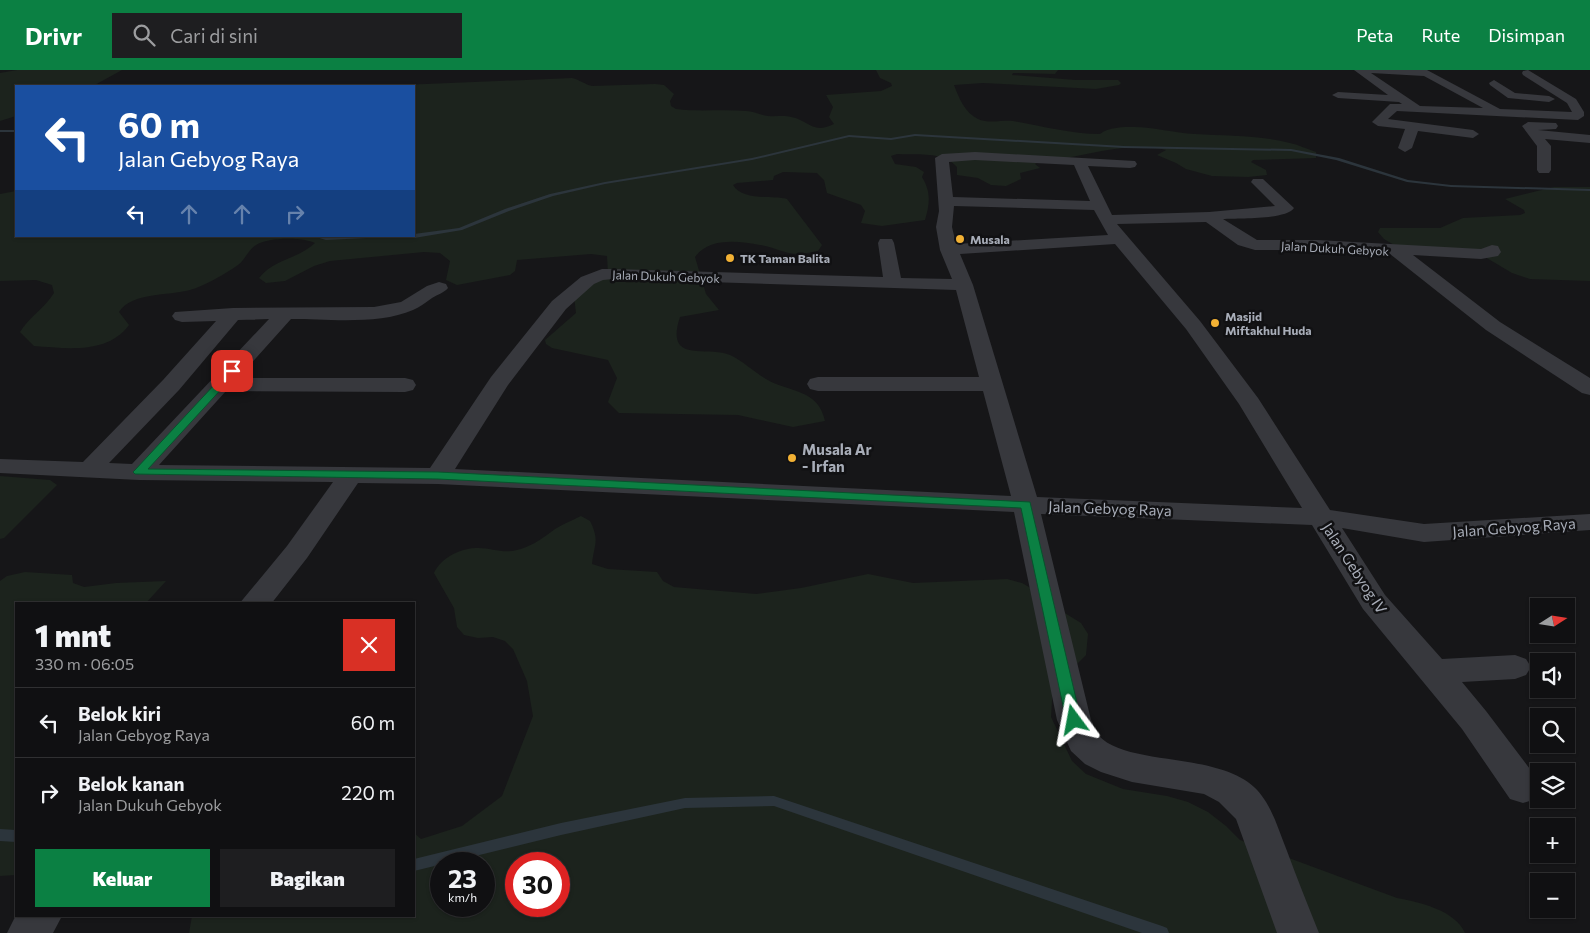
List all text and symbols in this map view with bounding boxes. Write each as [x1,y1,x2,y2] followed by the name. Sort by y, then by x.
[112,13,462,58] search box
[25,21,82,50] text: Drivr
[130,21,158,49] icon: search
[170,24,258,47] text: Cari di sini
[1356,24,1393,46] text: Peta
[1421,24,1460,46] text: Rute
[1488,24,1565,46] text: Disimpan
[118,102,200,145] text: 60 m
[35,105,100,170] icon: left
[118,145,299,172] text: Jalan Gebyog Raya
[122,200,150,228] icon: left
[175,200,203,228] icon: ahead
[228,200,256,228] icon: ahead
[281,200,309,228] icon: right
[970,232,1010,246] place label: Musala
[954,233,966,245] marker: Musala
[1281,238,1390,259] street label: Jalan Dukuh Gebyok
[740,251,830,265] place label: TK Taman Balita
[724,252,736,264] marker: TK Taman Balita
[612,267,721,286] street label: Jalan Dukuh Gebyok
[1225,309,1312,337] place label: Masjid Miftakhul Huda
[1209,317,1221,329] marker: Masjid Miftakhul Huda
[211,350,253,392] pin
[218,357,246,385] icon: arrive
[802,440,872,475] place label: Musala Ar - Irfan
[786,452,798,464] marker: Musala Ar - Irfan
[1048,497,1172,519] street label: Jalan Gebyog Raya
[1452,514,1576,540] street label: Jalan Gebyog Raya
[1319,519,1391,617] street label: Jalan Gebyog IV
[1530,598,1575,642] north arrow
[1530,598,1575,918] map controls
[35,616,111,653] text: 1 mnt
[343,619,395,671] button: close
[1530,653,1575,698] button: sound
[35,654,134,673] text: 330 m · 06:05
[1047,693,1099,745] position arrow
[78,702,161,725] text: Belok kiri
[1530,708,1575,753] button: search
[35,709,63,737] icon: left
[351,711,395,734] text: 60 m
[78,725,210,744] text: Jalan Gebyog Raya
[1530,763,1575,808] button: layers
[78,772,185,795] text: Belok kanan
[35,779,63,807] icon: right
[341,781,395,804] text: 220 m
[78,795,222,814] text: Jalan Dukuh Gebyok
[1530,818,1575,863] button: +
[35,849,210,907] button: Keluar
[220,849,395,907] button: Bagikan
[505,852,570,917] speed limit sign: 30
[448,863,477,893] text: 23
[1530,873,1575,918] button: −
[448,890,477,904] text: km/h

